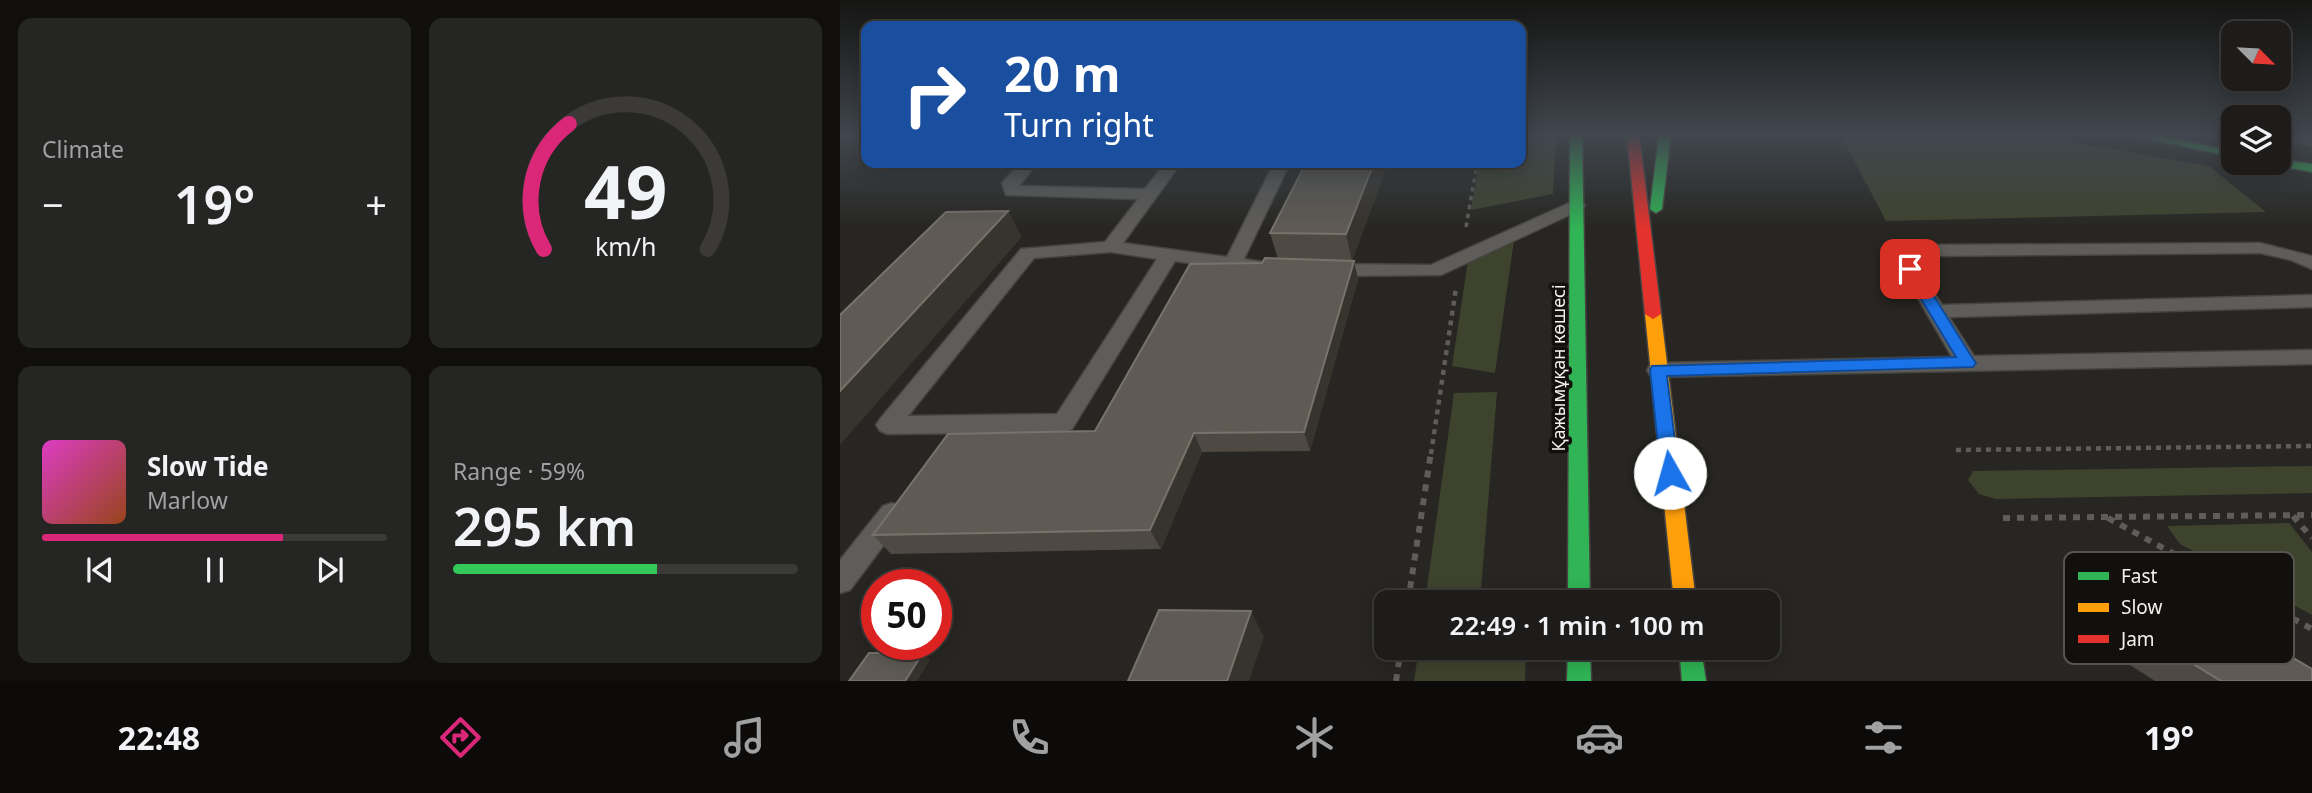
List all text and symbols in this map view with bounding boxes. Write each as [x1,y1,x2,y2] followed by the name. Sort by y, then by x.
[2221,21,2291,91] north arrow
[2221,21,2291,175] map controls
[1004,40,1121,106] text: 20 m
[889,49,980,140] icon: right
[1004,103,1154,146] text: Turn right
[2221,105,2291,175] button: layers
[42,133,124,165] text: Climate
[584,141,667,240] text: 49
[174,168,255,239] text: 19°
[42,178,64,230] text: −
[365,178,387,230] text: +
[595,229,656,263] text: km/h
[1880,239,1940,299] pin
[1891,250,1929,288] icon: arrive
[1546,284,1570,452] street label: Қажымұқан көшесі
[1633,436,1707,510] position arrow
[147,448,269,484] text: Slow Tide
[453,455,585,487] text: Range · 59%
[147,484,228,516] text: Marlow
[453,490,636,561] text: 295 km
[81,551,119,589] icon: previous
[196,551,234,589] icon: pause
[311,551,349,589] icon: next
[2064,552,2294,664] legend
[2121,563,2158,589] text: Fast
[861,569,952,660] speed limit sign: 50
[2121,594,2162,620] text: Slow
[1450,607,1704,643] text: 22:49 · 1 min · 100 m
[2119,626,2155,652] text: Jam
[436,713,485,762] icon: directions
[720,713,769,762] icon: music
[1005,713,1054,762] icon: phone
[1290,713,1339,762] icon: climate
[1575,713,1624,762] icon: car
[1859,713,1908,762] icon: filters
[118,716,200,759] text: 22:48
[2144,716,2194,759] text: 19°

